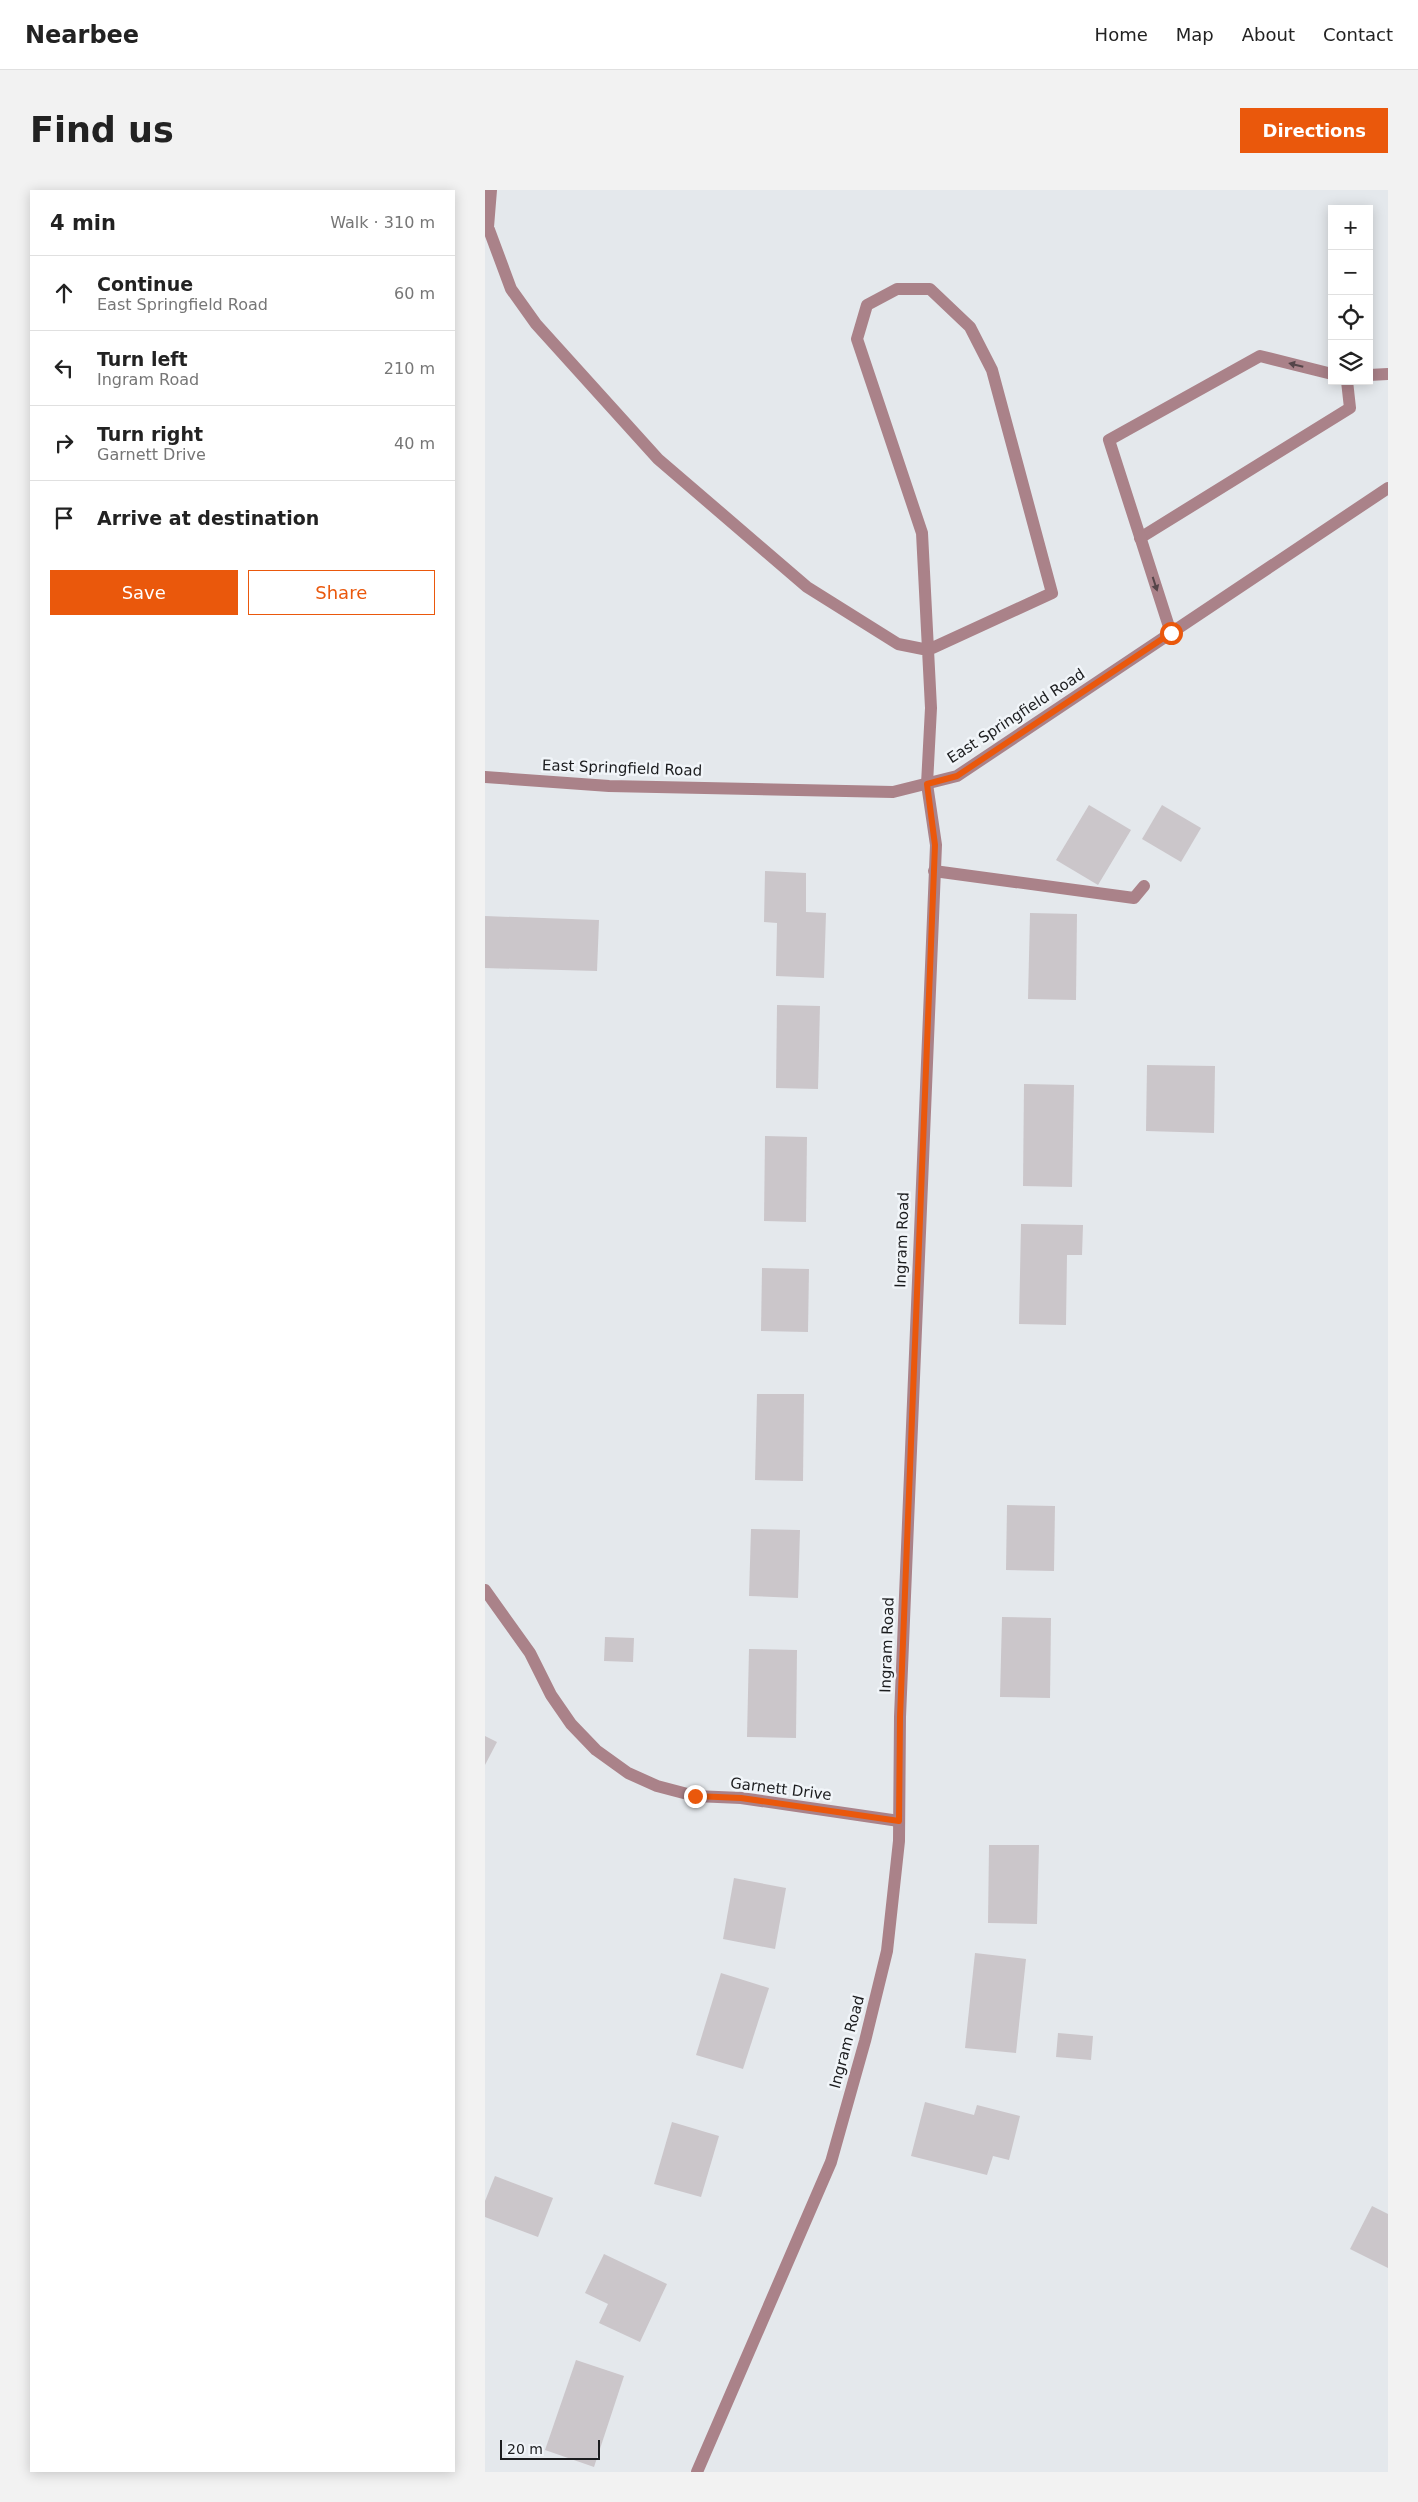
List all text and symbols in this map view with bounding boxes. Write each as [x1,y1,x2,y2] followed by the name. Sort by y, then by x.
[25,21,139,49] text: Nearbee
[1095,24,1148,45] text: Home
[1176,24,1214,45] text: Map
[1242,24,1295,45] text: About
[1323,24,1393,45] text: Contact
[1240,108,1388,153] button: Directions
[30,110,174,150] text: Find us
[1328,205,1373,385] map controls
[1328,205,1373,250] button: +
[50,211,116,235] text: 4 min
[330,213,435,232] text: Walk · 310 m
[1328,250,1373,295] button: −
[97,273,193,295] text: Continue
[50,279,78,307] icon: ahead
[394,284,435,303] text: 60 m
[97,295,268,314] text: East Springfield Road
[1328,295,1373,340] button: locate
[1328,340,1373,385] button: layers
[97,348,188,370] text: Turn left
[50,354,78,382] icon: left
[384,359,435,378] text: 210 m
[1288,361,1303,369] one-way arrow
[97,370,199,389] text: Ingram Road
[97,423,203,445] text: Turn right
[50,429,78,457] icon: right
[394,434,435,453] text: 40 m
[97,445,206,464] text: Garnett Drive
[50,504,78,532] icon: arrive
[97,507,319,529] text: Arrive at destination
[50,570,238,615] button: Save
[248,570,435,615] button: Share
[1151,577,1159,592] one-way arrow
[1160,622,1183,645] route start
[944,665,1088,767] street label: East Springfield Road
[542,756,702,780] street label: East Springfield Road
[891,1192,913,1288] street label: Ingram Road
[876,1597,898,1693] street label: Ingram Road
[729,1774,833,1804] street label: Garnett Drive
[684,1785,707,1808] route end
[826,1993,868,2091] street label: Ingram Road
[500,2437,600,2460] scale bar
[507,2441,543,2457] text: 20 m

